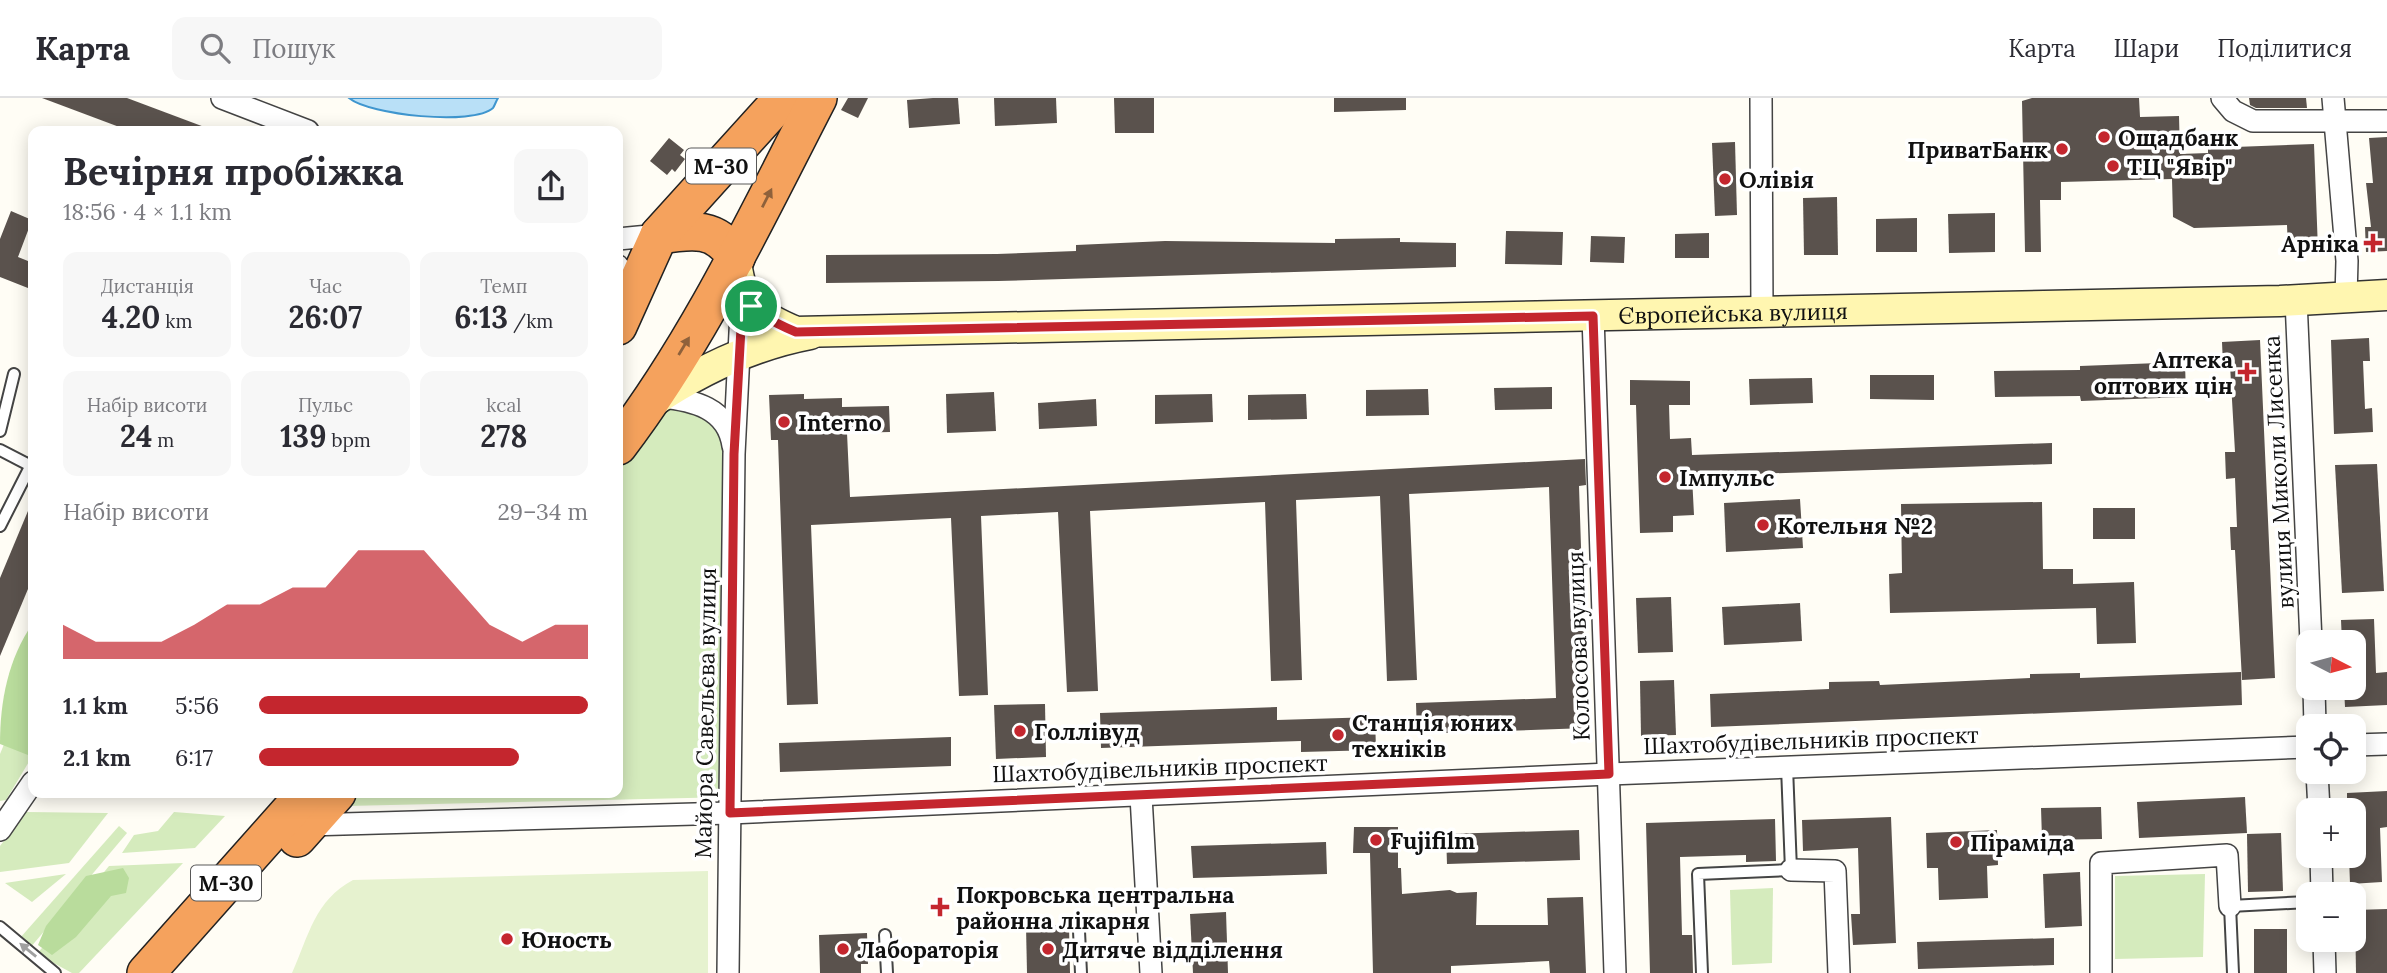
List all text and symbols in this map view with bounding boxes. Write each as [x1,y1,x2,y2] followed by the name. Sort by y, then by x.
[172,17,662,80] search box
[35,27,130,69] text: Карта
[196,29,234,67] icon: search
[252,32,336,65] text: Пошук
[2008,33,2076,64] text: Карта
[2114,33,2179,64] text: Шари
[2217,33,2352,64] text: Поділитися
[2118,123,2239,152] place label: Ощадбанк
[2096,129,2112,145] marker: Ощадбанк
[1907,135,2048,164] place label: ПриватБанк
[2054,141,2070,157] marker: ПриватБанк
[63,147,404,195] text: Вечірня пробіжка
[686,148,756,184] road number: М-30
[514,149,588,223] button: share
[2127,152,2232,181] place label: ТЦ "Явір"
[2105,158,2121,174] marker: ТЦ "Явір"
[1739,165,1814,194] place label: Олівія
[1717,171,1733,187] marker: Олівія
[761,187,773,207] one-way arrow
[63,197,232,226] text: 18:56 · 4 × 1.1 km
[2281,229,2359,258] place label: Арніка
[2365,235,2381,251] marker: Арніка
[100,274,194,298] text: Дистанція
[309,274,342,298] text: Час
[480,274,527,298] text: Темп
[721,276,781,336] pin
[732,287,770,325] icon: arrive
[1618,296,1848,329] street label: Європейська вулиця
[102,298,160,336] text: 4.20
[289,298,362,336] text: 26:07
[454,298,508,336] text: 6:13
[160,309,193,333] text: km
[508,309,553,333] text: /km
[2256,335,2300,609] street label: вулиця Миколи Лисенка
[677,337,690,356] one-way arrow
[2094,345,2233,400] place label: Аптека оптових цін
[2239,364,2255,380] marker: Аптека оптових цін
[87,393,208,417] text: Набір висоти
[298,393,353,417] text: Пульс
[486,393,521,417] text: kcal
[798,408,882,437] place label: Interno
[776,414,792,430] marker: Interno
[120,417,152,455] text: 24
[280,417,326,455] text: 139
[480,417,527,455] text: 278
[152,428,174,452] text: m
[326,428,371,452] text: bpm
[1679,463,1775,492] place label: Імпульс
[1657,469,1673,485] marker: Імпульс
[63,497,209,526] text: Набір висоти
[497,497,588,526] text: 29–34 m
[1777,511,1933,540] place label: Котельня №2
[1755,517,1771,533] marker: Котельня №2
[1560,550,1596,742] street label: Колосова вулиця
[688,567,722,859] street label: Майора Савельєва вулиця
[2296,630,2366,700] north arrow
[2296,630,2366,952] map controls
[63,691,128,720] text: 1.1 km
[175,691,219,720] text: 5:56
[1352,708,1513,763] place label: Станція юних техніків
[2296,714,2366,784] button: locate
[1034,717,1140,746] place label: Голлівуд
[1643,720,1979,760] street label: Шахтобудівельників проспект
[1012,723,1028,739] marker: Голлівуд
[1330,727,1346,743] marker: Станція юних техніків
[63,743,131,772] text: 2.1 km
[175,743,213,772] text: 6:17
[992,748,1328,788] street label: Шахтобудівельників проспект
[2296,798,2366,868] button: +
[1390,826,1475,855] place label: Fujifilm
[1970,828,2075,857] place label: Піраміда
[1368,832,1384,848] marker: Fujifilm
[1948,834,1964,850] marker: Піраміда
[191,866,261,900] road number: М-30
[956,880,1234,935] place label: Покровська центральна районна лікарня
[2296,882,2366,952] button: −
[930,897,950,917] marker: Покровська центральна районна лікарня
[521,925,612,954] place label: Юность
[499,931,515,947] marker: Юность
[857,935,999,964] place label: Лабораторія
[1062,935,1283,964] place label: Дитяче відділення
[835,941,851,957] marker: Лабораторія
[1040,941,1056,957] marker: Дитяче відділення
[19,942,37,957] one-way arrow

